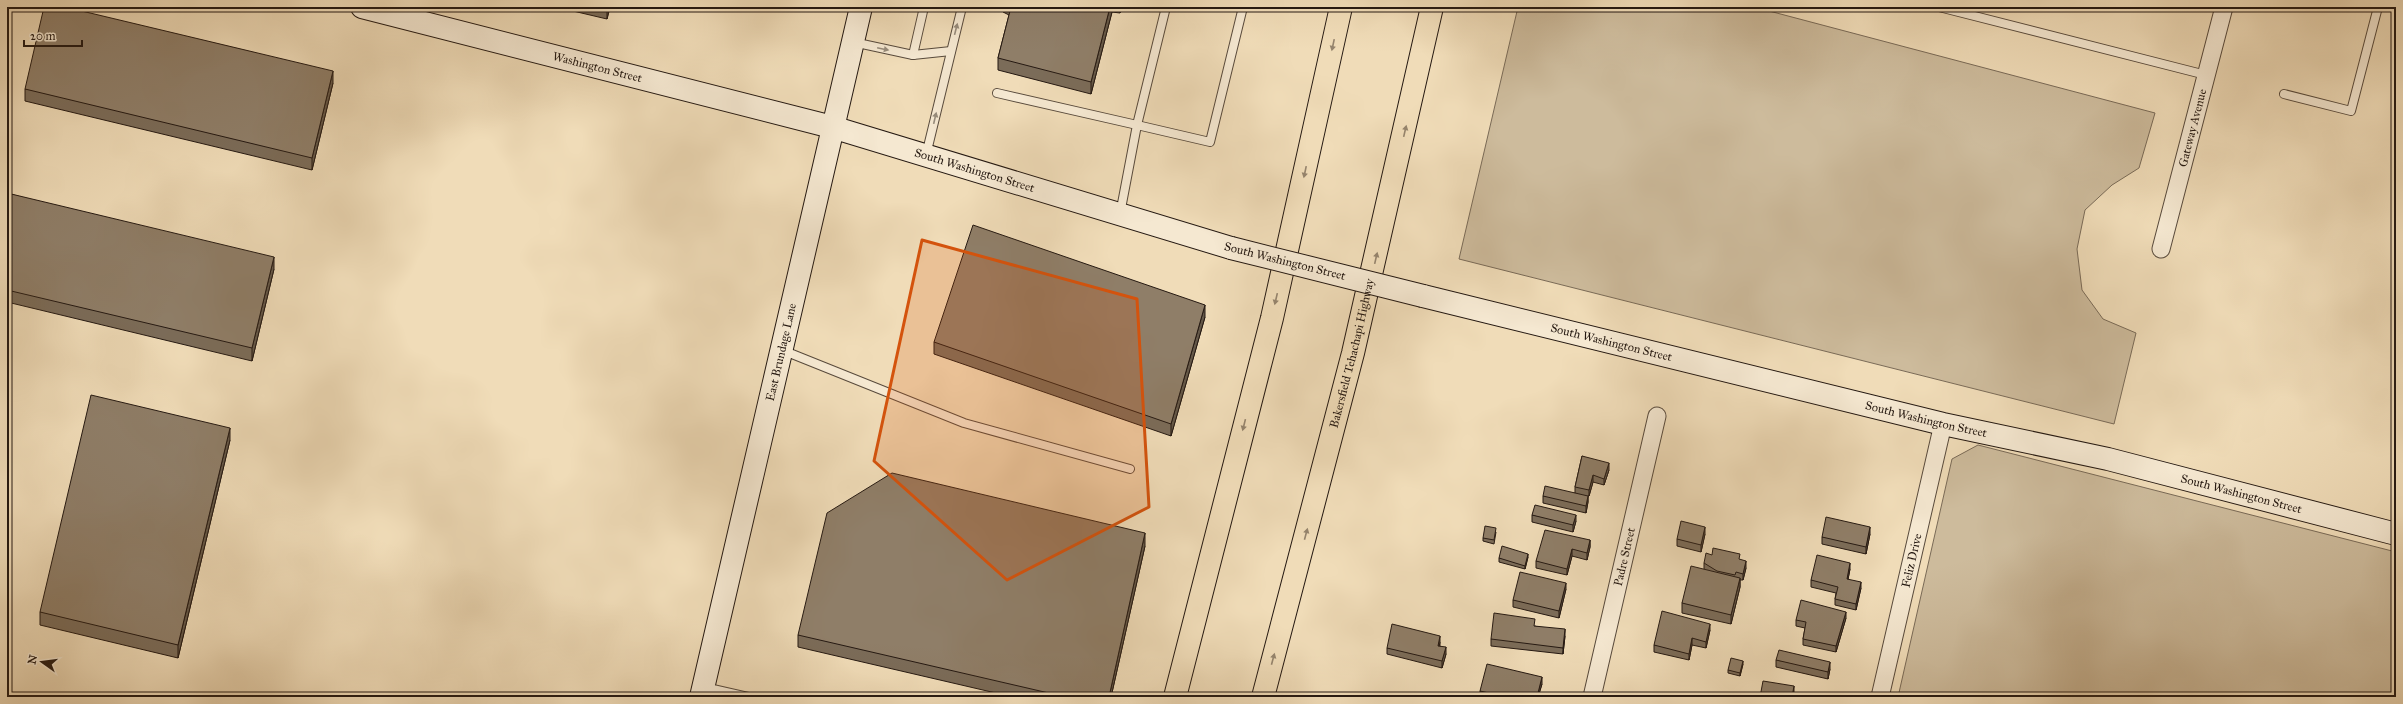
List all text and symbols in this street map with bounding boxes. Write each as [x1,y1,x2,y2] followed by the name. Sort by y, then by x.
[24,22,82,48] scale bar
[954,23,960,35] one-way arrow
[30,29,56,43] text: 20 m
[1329,39,1335,51] one-way arrow
[877,46,889,52] one-way arrow
[551,49,644,85] street label: Washington Street
[2176,87,2209,169] street label: Gateway Avenue
[932,111,938,123] one-way arrow
[1402,125,1408,138] one-way arrow
[913,145,1037,195] street label: South Washington Street
[1301,166,1307,178] one-way arrow
[1223,239,1348,284] street label: South Washington Street
[1373,252,1379,264] one-way arrow
[1327,277,1377,429] street label: Bakersfield Tehachapi Highway
[1273,293,1279,305] one-way arrow
[763,302,799,402] street label: East Brundage Lane
[1549,321,1674,364] street label: South Washington Street
[1864,398,1989,440] street label: South Washington Street
[1241,419,1247,431] one-way arrow
[2179,471,2304,516] street label: South Washington Street
[1611,525,1638,587] street label: Padre Street
[1303,527,1309,539] one-way arrow
[1898,532,1924,589] street label: Feliz Drive
[22,642,62,682] north arrow
[25,653,40,666] text: N
[1270,653,1276,665] one-way arrow

